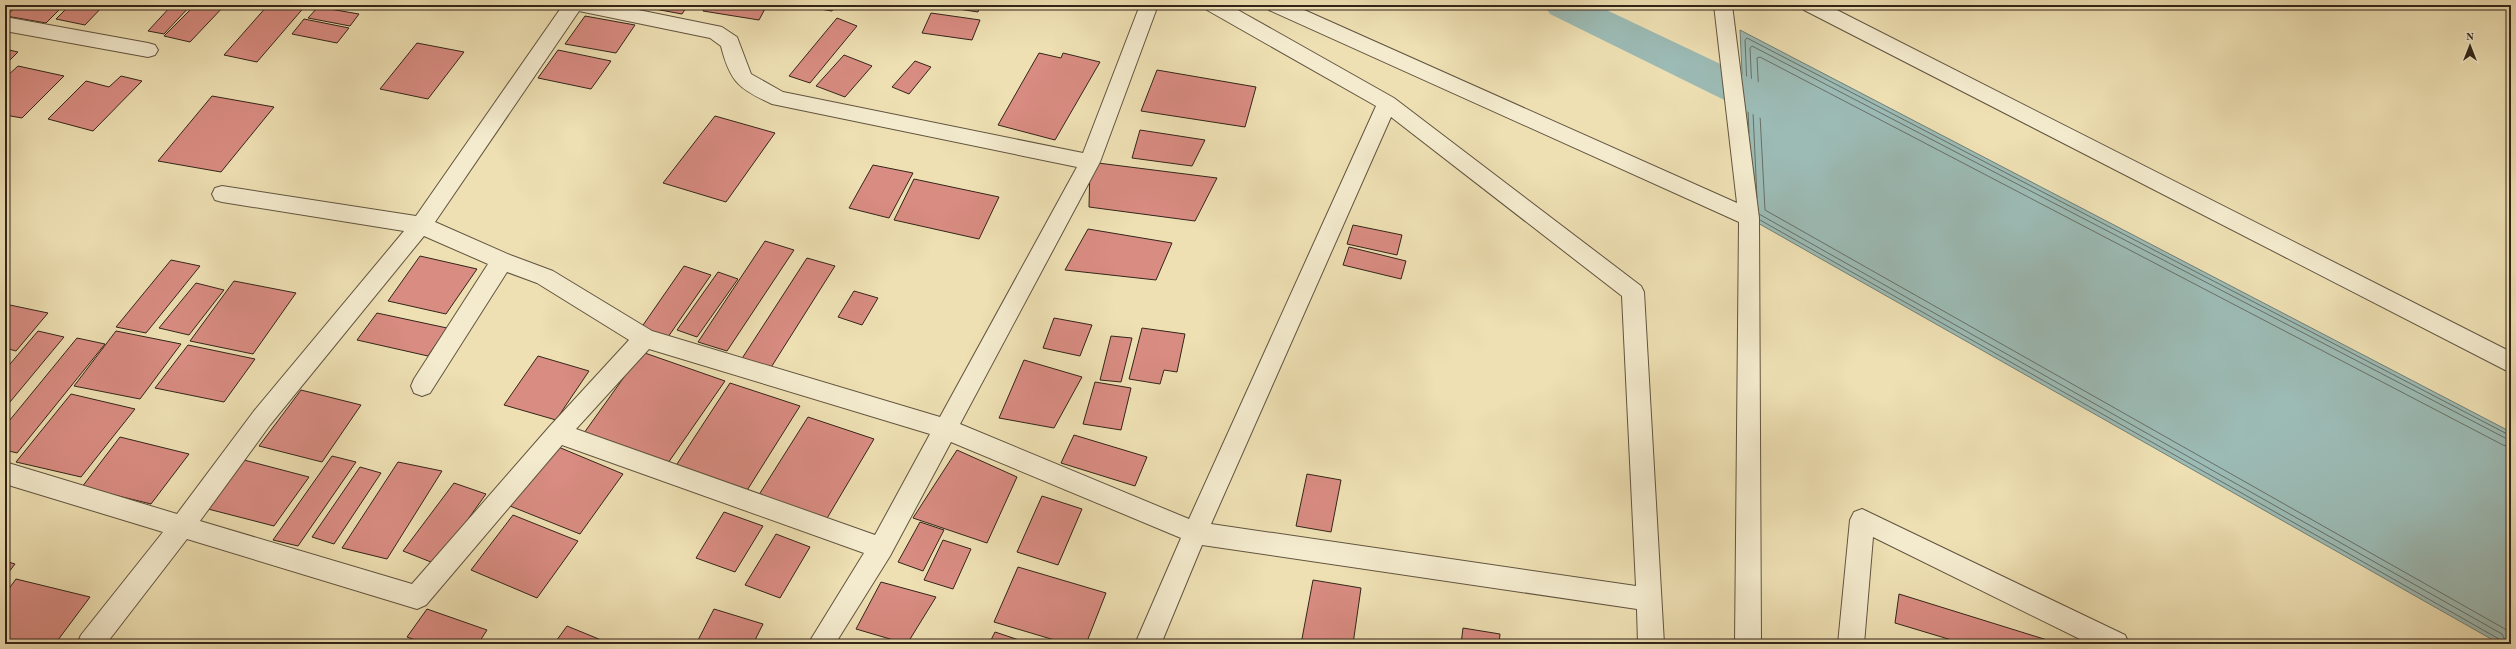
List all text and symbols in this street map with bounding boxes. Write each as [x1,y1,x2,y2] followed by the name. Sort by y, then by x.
[2450,26,2490,66] north arrow
[2466,32,2475,43] text: N

